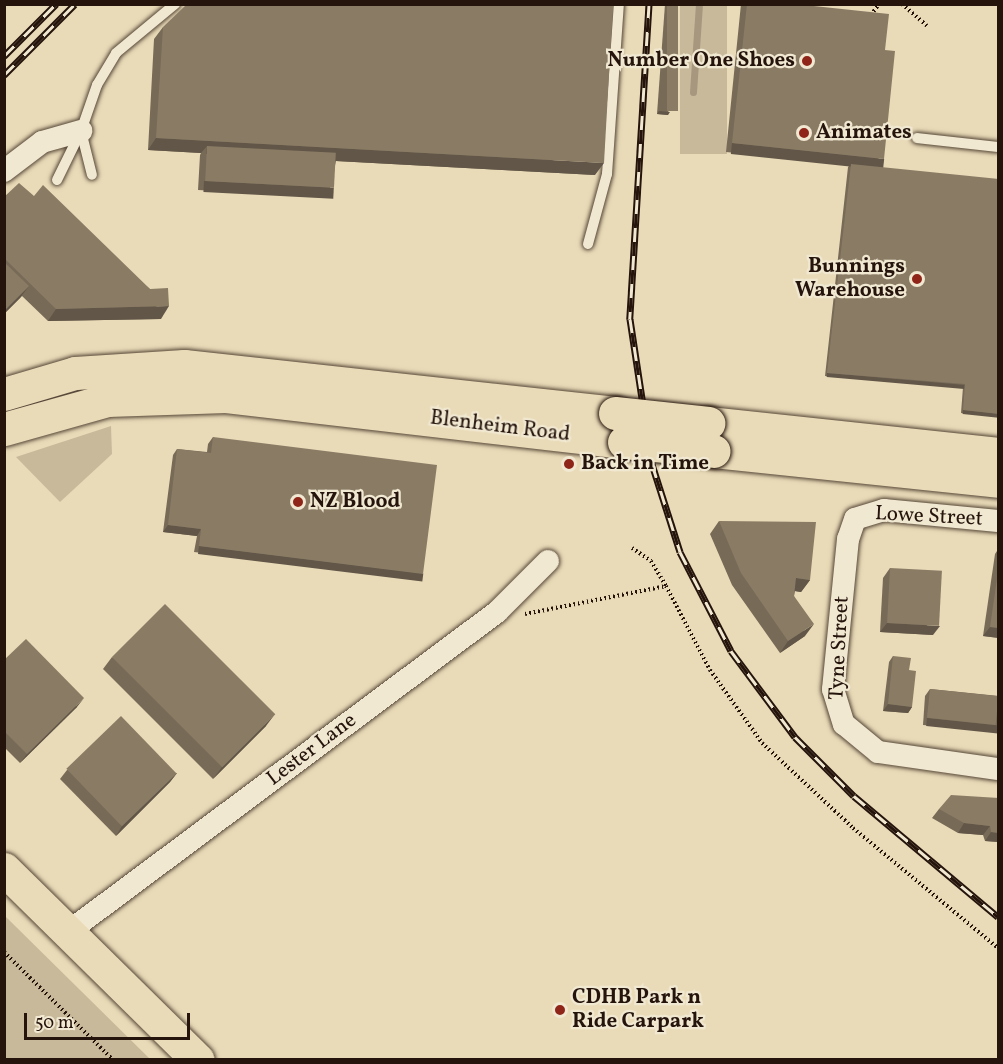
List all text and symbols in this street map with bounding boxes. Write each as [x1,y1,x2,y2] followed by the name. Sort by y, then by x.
[607,48,795,74] place label: Number One Shoes
[800,54,814,68] marker: Number One Shoes
[816,120,912,146] place label: Animates
[797,126,811,140] marker: Animates
[795,254,905,304] place label: Bunnings Warehouse
[910,272,924,286] marker: Bunnings Warehouse
[429,406,571,448] street label: Blenheim Road
[581,451,709,477] place label: Back in Time
[562,457,576,471] marker: Back in Time
[310,489,400,515] place label: NZ Blood
[291,495,305,509] marker: NZ Blood
[874,502,984,532] street label: Lowe Street
[825,595,855,701] street label: Tyne Street
[262,708,362,792] street label: Lester Lane
[572,985,704,1035] place label: CDHB Park n Ride Carpark
[27,1001,194,1039] scale bar
[553,1003,567,1017] marker: CDHB Park n Ride Carpark
[35,1011,74,1036] text: 50 m

